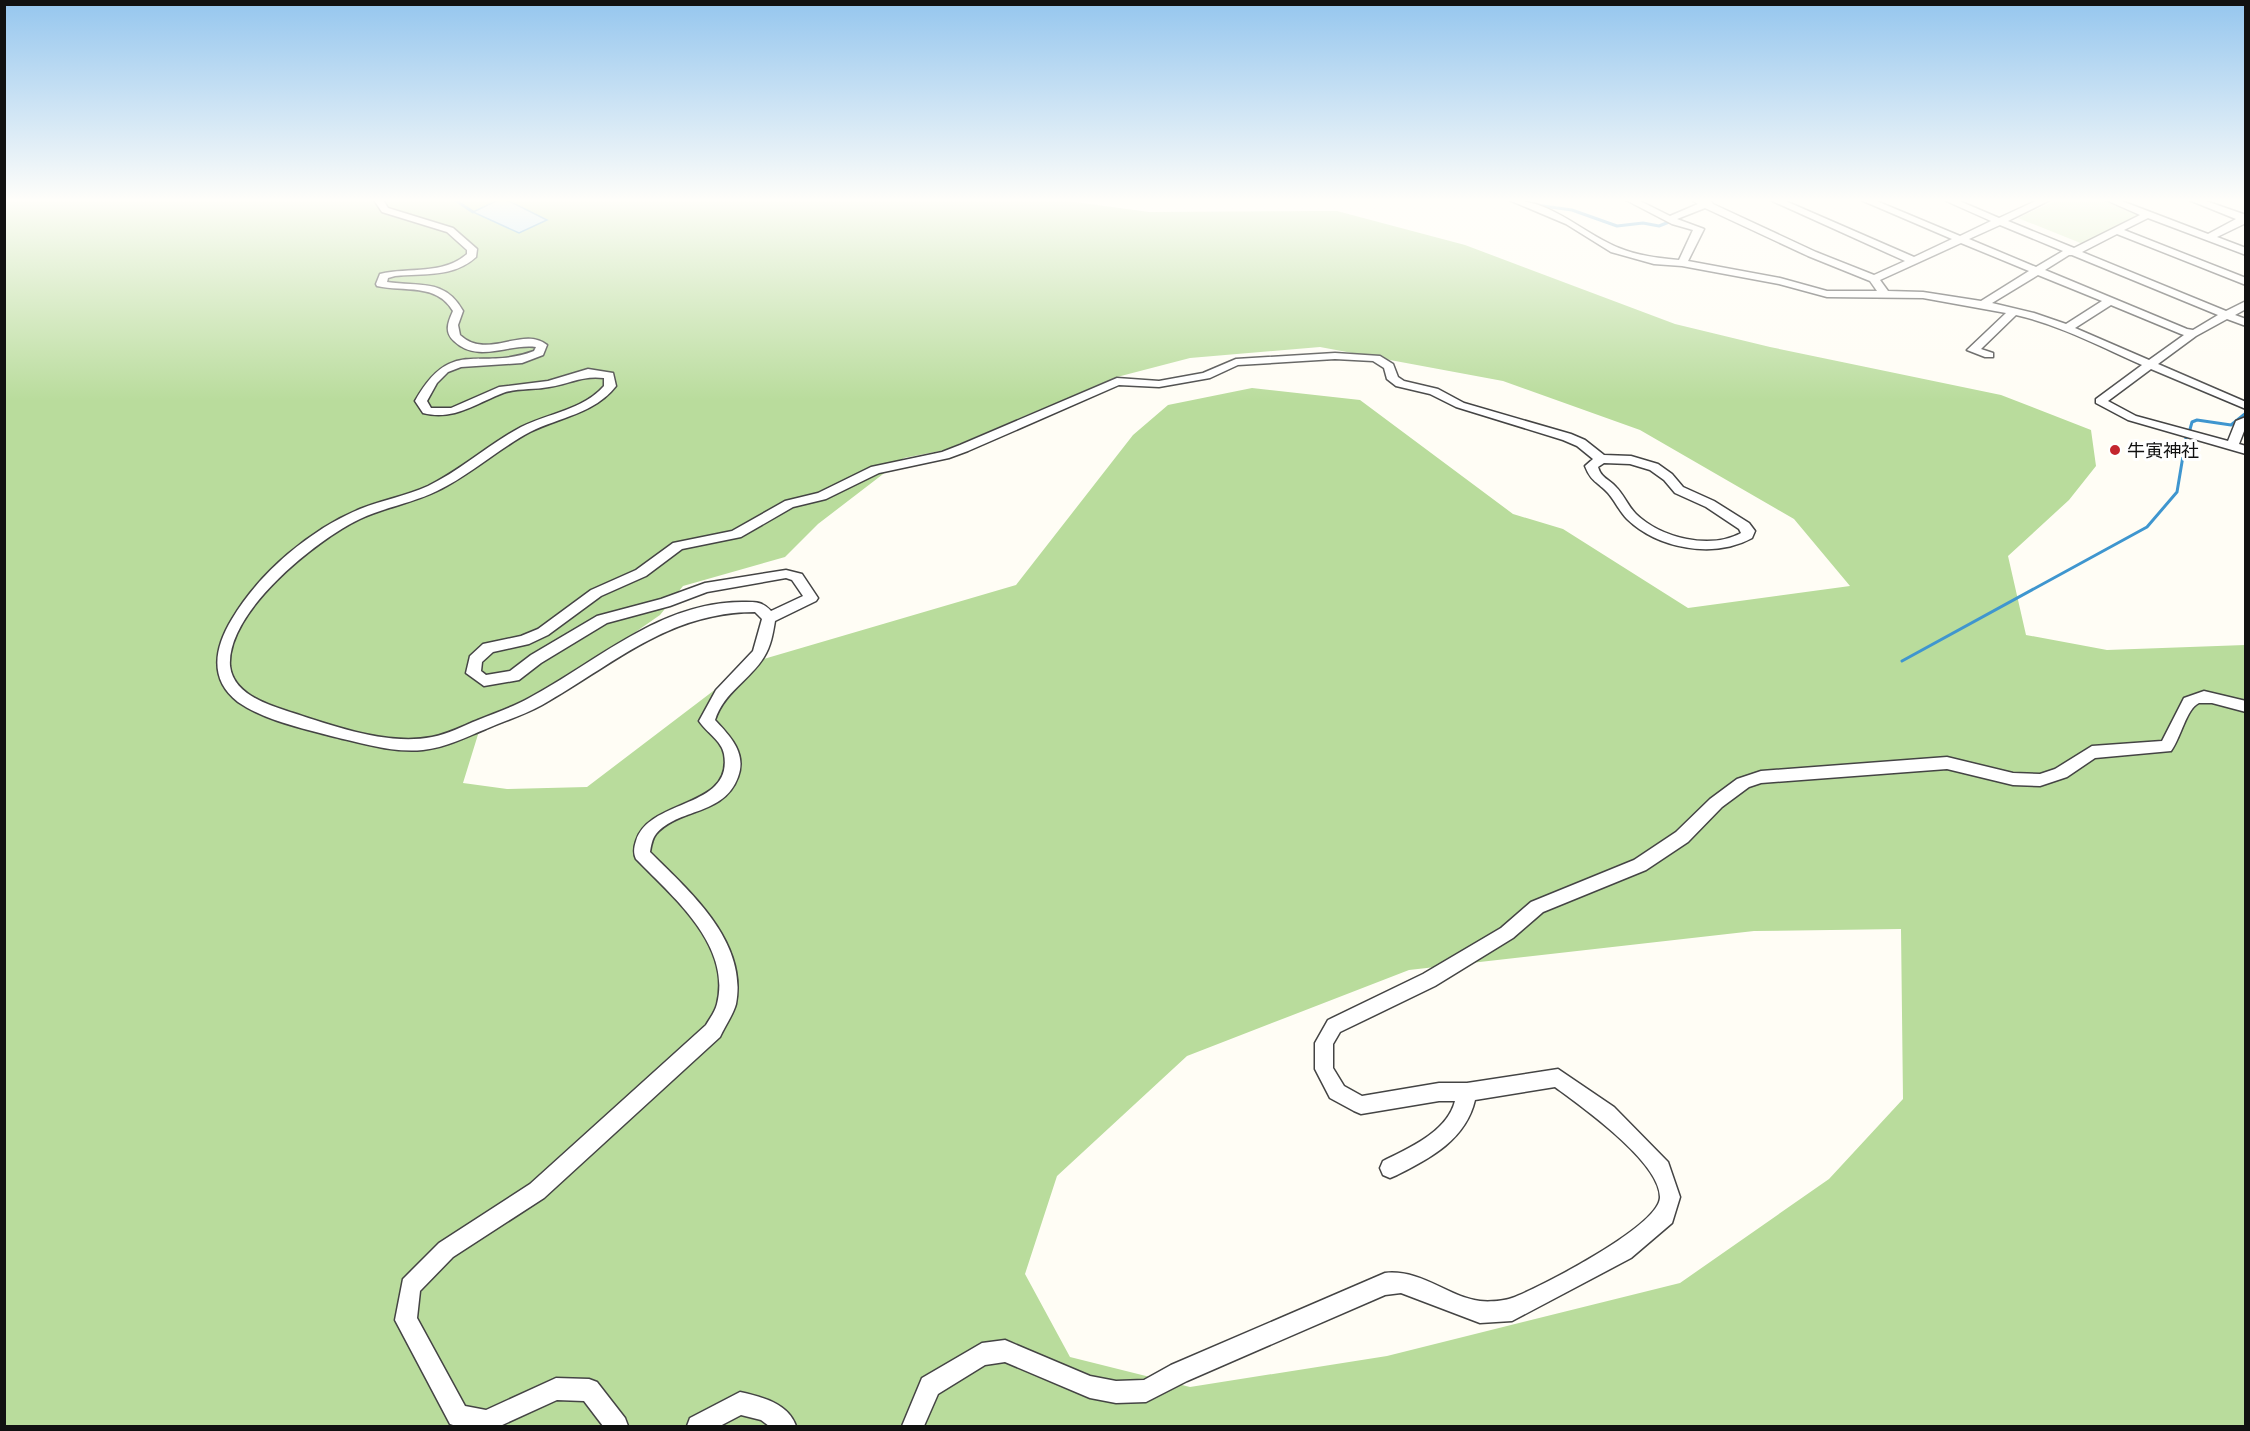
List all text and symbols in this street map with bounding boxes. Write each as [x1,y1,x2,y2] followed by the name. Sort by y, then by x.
[2127,439,2199,462] place label: 牛寅神社
[2108,443,2122,457] marker: 牛寅神社

